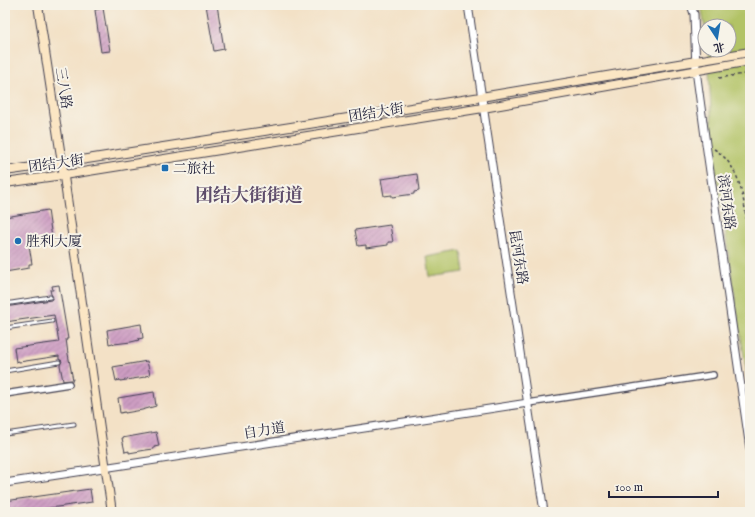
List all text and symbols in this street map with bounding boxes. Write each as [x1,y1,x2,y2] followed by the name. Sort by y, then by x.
[697,18,737,58] north arrow
[712,39,726,55] text: 北
[51,66,75,110] street label: 三八路
[347,100,405,126] street label: 团结大街
[27,151,85,177] street label: 团结大街
[173,160,215,178] place label: 二旅社
[160,163,170,173] marker: 二旅社
[713,173,739,231] street label: 滨河东路
[195,185,303,208] district label: 团结大街街道
[505,228,531,286] street label: 昆河东路
[26,233,82,251] place label: 胜利大厦
[13,236,23,246] marker: 胜利大厦
[242,419,286,443] street label: 自力道
[609,473,718,499] scale bar
[615,480,643,495] text: 100 m

